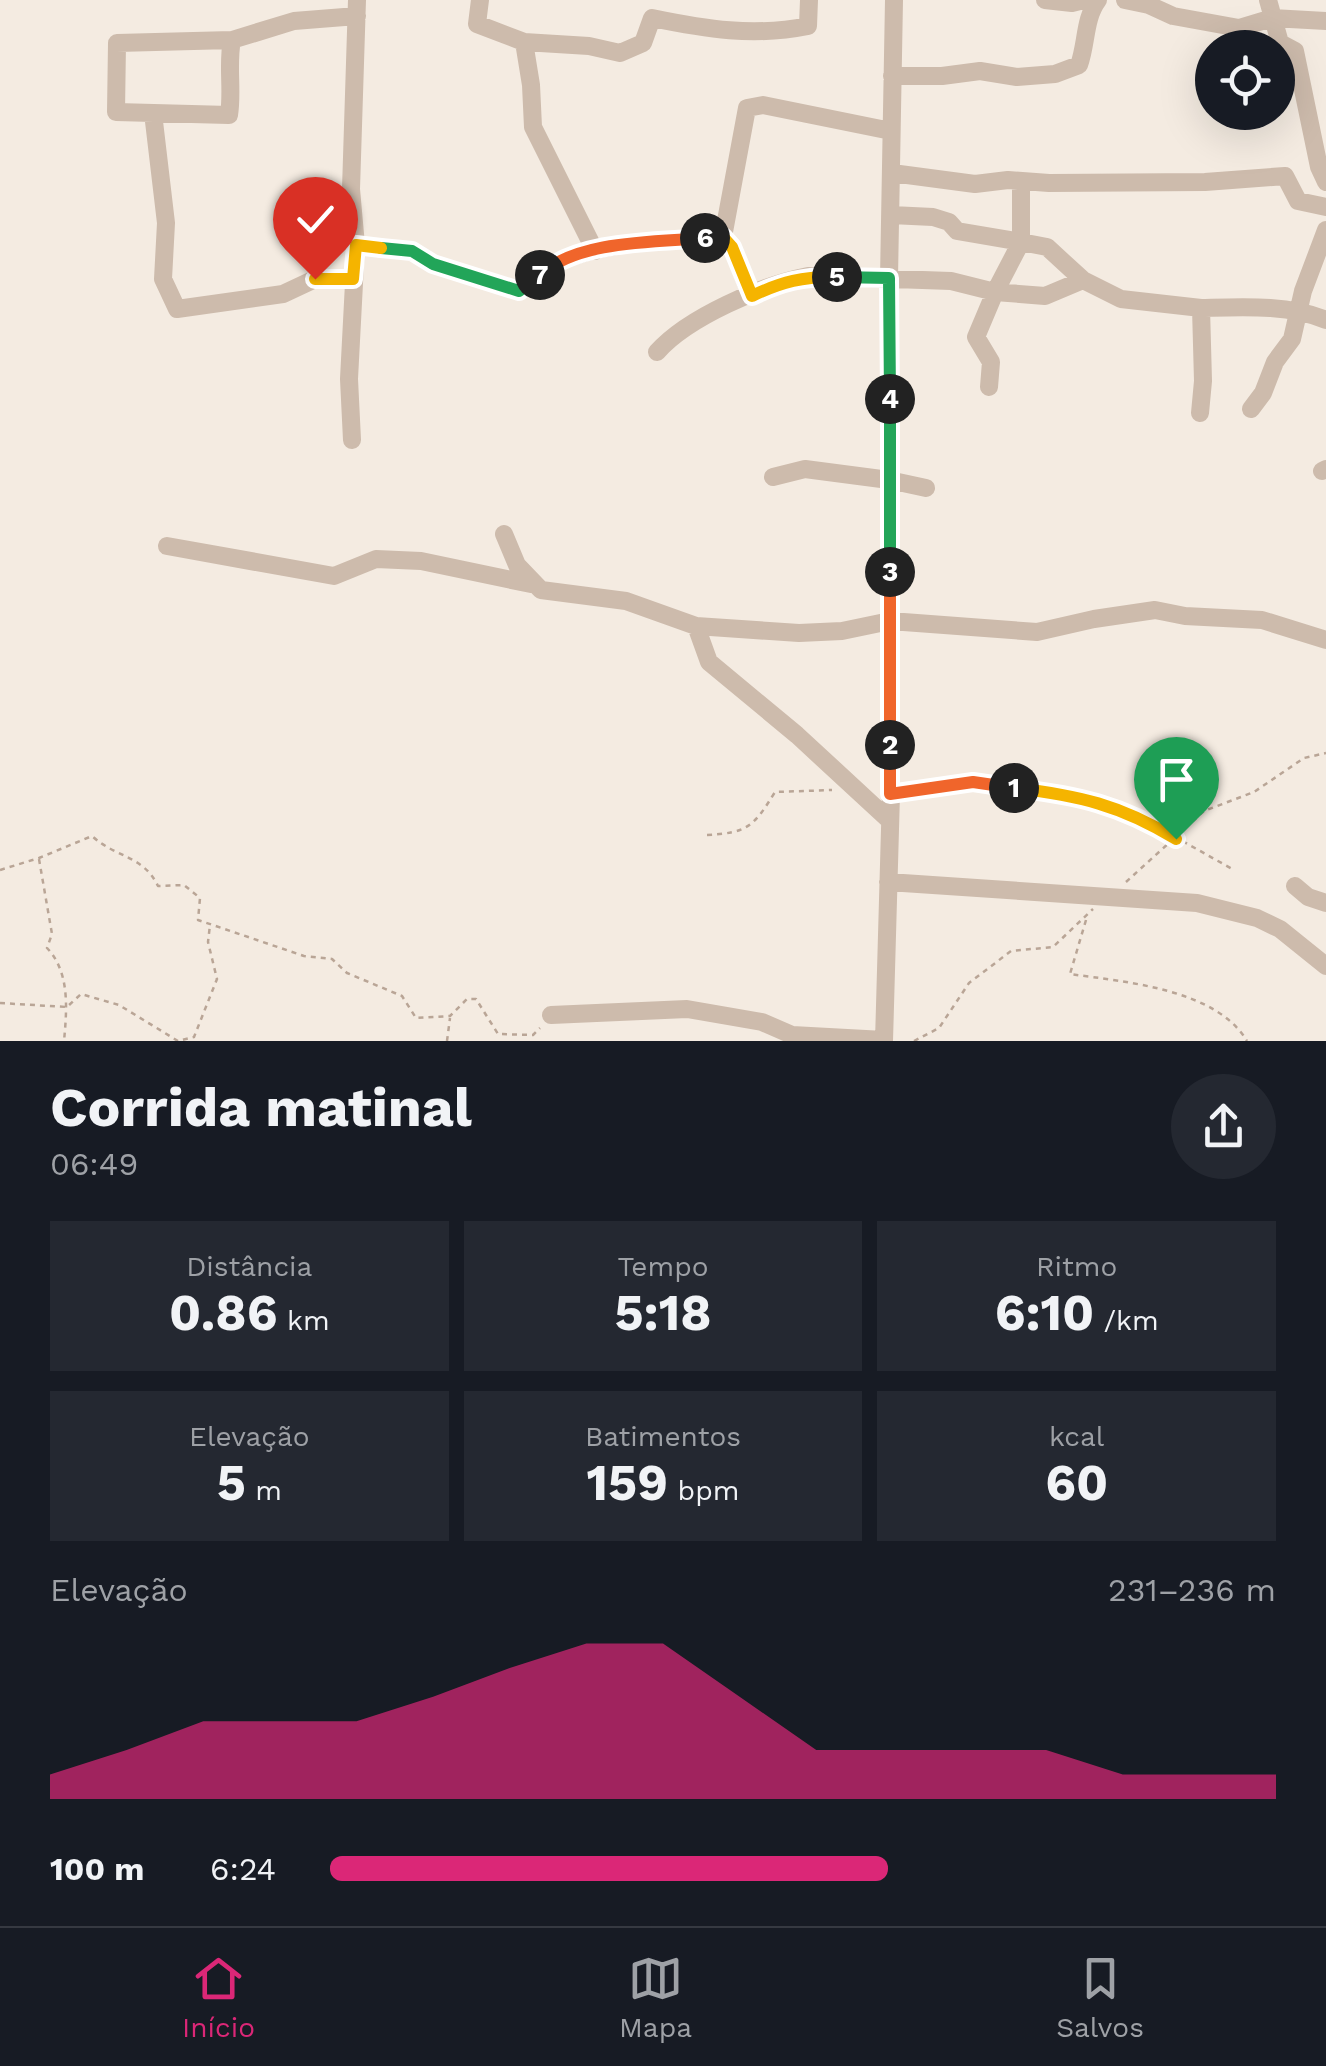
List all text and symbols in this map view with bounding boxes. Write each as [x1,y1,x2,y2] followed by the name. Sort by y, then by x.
[1195,30,1295,130] map controls
[1195,30,1295,130] button: locate
[273,177,358,280] pin
[288,192,343,247] icon: check
[680,213,730,263] pin: 6
[696,221,714,254] text: 6
[515,250,565,300] pin: 7
[812,252,862,302] pin: 5
[531,258,549,291] text: 7
[829,260,845,293] text: 5
[865,374,915,424] pin: 4
[881,382,899,415] text: 4
[865,547,915,597] pin: 3
[882,555,898,588] text: 3
[865,720,915,770] pin: 2
[882,728,898,761] text: 2
[1134,737,1219,840] pin
[1149,752,1204,807] icon: arrive
[989,763,1039,813] pin: 1
[1008,771,1020,804] text: 1
[1171,1074,1276,1179] button: share
[50,1075,472,1139] text: Corrida matinal
[50,1145,138,1183] text: 06:49
[186,1250,312,1283] text: Distância
[617,1250,709,1283] text: Tempo
[1036,1250,1117,1283] text: Ritmo
[169,1283,277,1342] text: 0.86
[614,1283,712,1342] text: 5:18
[995,1283,1094,1342] text: 6:10
[277,1304,330,1337] text: km
[1094,1304,1159,1337] text: /km
[189,1420,310,1453] text: Elevação
[585,1420,741,1453] text: Batimentos
[1049,1420,1104,1453] text: kcal
[217,1453,246,1512] text: 5
[587,1453,668,1512] text: 159
[1045,1453,1108,1512] text: 60
[246,1474,282,1507] text: m
[668,1474,739,1507] text: bpm
[50,1571,188,1609] text: Elevação
[1108,1571,1276,1609] text: 231–236 m
[50,1850,144,1888] text: 100 m
[210,1850,276,1888] text: 6:24
[182,1951,255,2044] tab: Início
[619,1951,692,2044] tab: Mapa
[1056,1951,1144,2044] tab: Salvos

